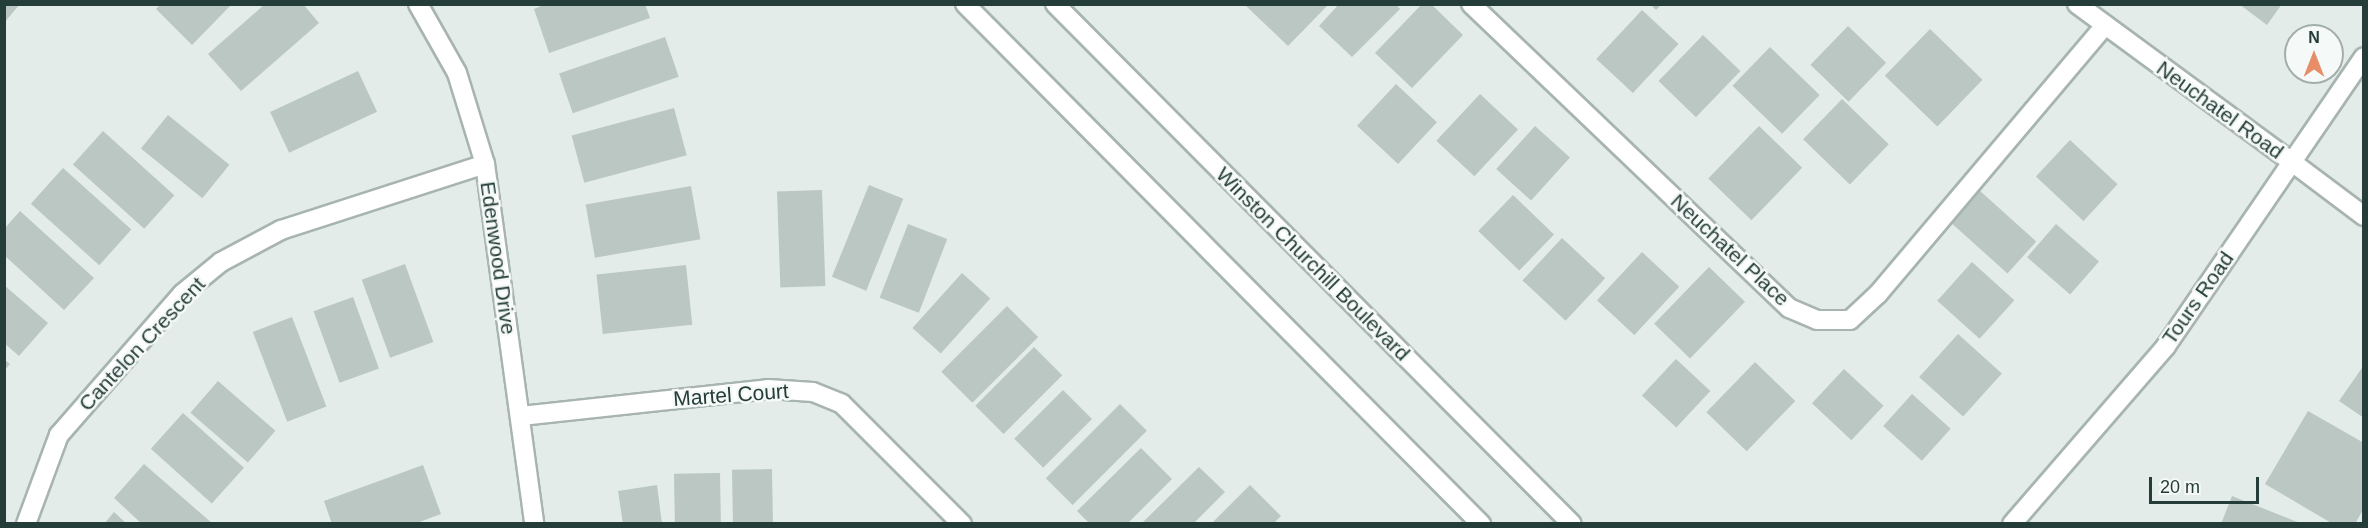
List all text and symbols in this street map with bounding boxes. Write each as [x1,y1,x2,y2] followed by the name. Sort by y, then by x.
[2284,24,2344,84] north arrow
[2308,29,2320,46] text: N
[2152,56,2288,164] street label: Neuchatel Road
[1211,162,1415,366] street label: Winston Churchill Boulevard
[475,180,521,336] street label: Edenwood Drive
[1665,189,1795,311] street label: Neuchatel Place
[2157,247,2239,349] street label: Tours Road
[73,272,211,416] street label: Cantelon Crescent
[672,378,790,412] street label: Martel Court
[2152,465,2262,503] scale bar
[2160,477,2200,497] text: 20 m

